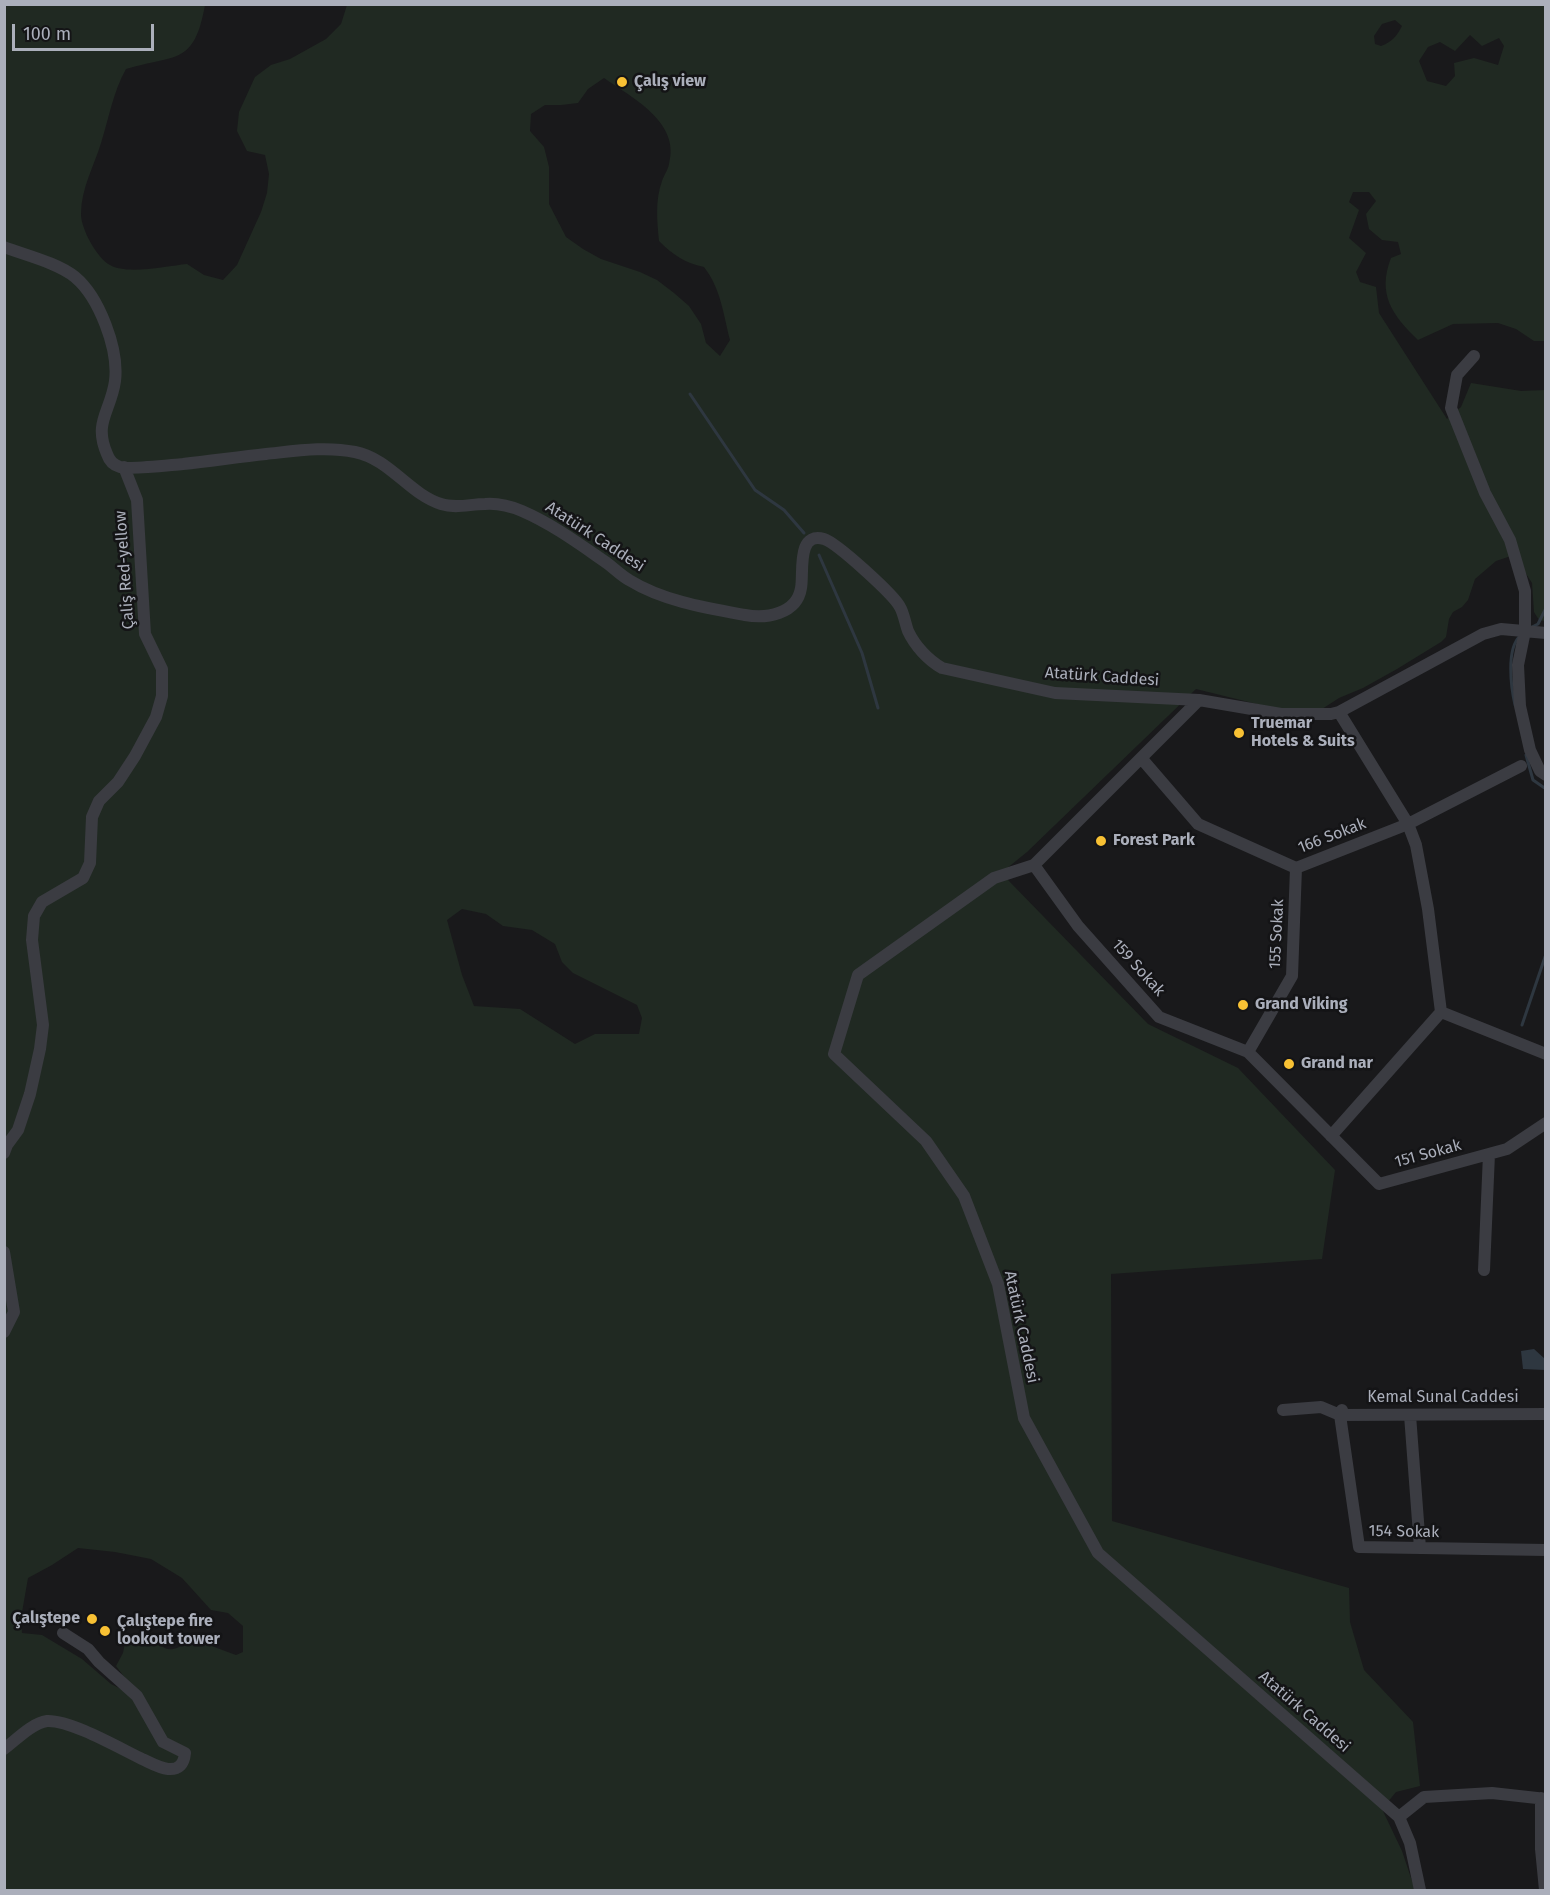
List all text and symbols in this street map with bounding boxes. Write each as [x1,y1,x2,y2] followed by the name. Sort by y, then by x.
[15,12,158,50] scale bar
[23,23,71,45] text: 100 m
[634,72,706,92] place label: Çalış view
[615,75,629,89] marker: Çalış view
[542,498,648,576] street label: Atatürk Caddesi
[111,510,139,630] street label: Çaliş Red-yellow
[1044,663,1160,691] street label: Atatürk Caddesi
[1251,714,1355,752] place label: Truemar Hotels & Suits
[1232,726,1246,740] marker: Truemar Hotels & Suits
[1295,814,1369,858] street label: 166 Sokak
[1113,831,1195,851] place label: Forest Park
[1094,834,1108,848] marker: Forest Park
[1266,899,1288,969] street label: 155 Sokak
[1107,935,1169,1001] street label: 159 Sokak
[1255,995,1348,1015] place label: Grand Viking
[1236,998,1250,1012] marker: Grand Viking
[1301,1054,1373,1074] place label: Grand nar
[1282,1057,1296,1071] marker: Grand nar
[1393,1136,1463,1172] street label: 151 Sokak
[1000,1269,1042,1385] street label: Atatürk Caddesi
[1367,1388,1519,1408] street label: Kemal Sunal Caddesi
[1369,1522,1439,1542] street label: 154 Sokak
[12,1609,80,1629] place label: Çalıştepe
[85,1612,99,1626] marker: Çalıştepe
[117,1612,220,1650] place label: Çalıştepe fire lookout tower
[98,1624,112,1638] marker: Çalıştepe fire lookout tower
[1254,1667,1354,1757] street label: Atatürk Caddesi

